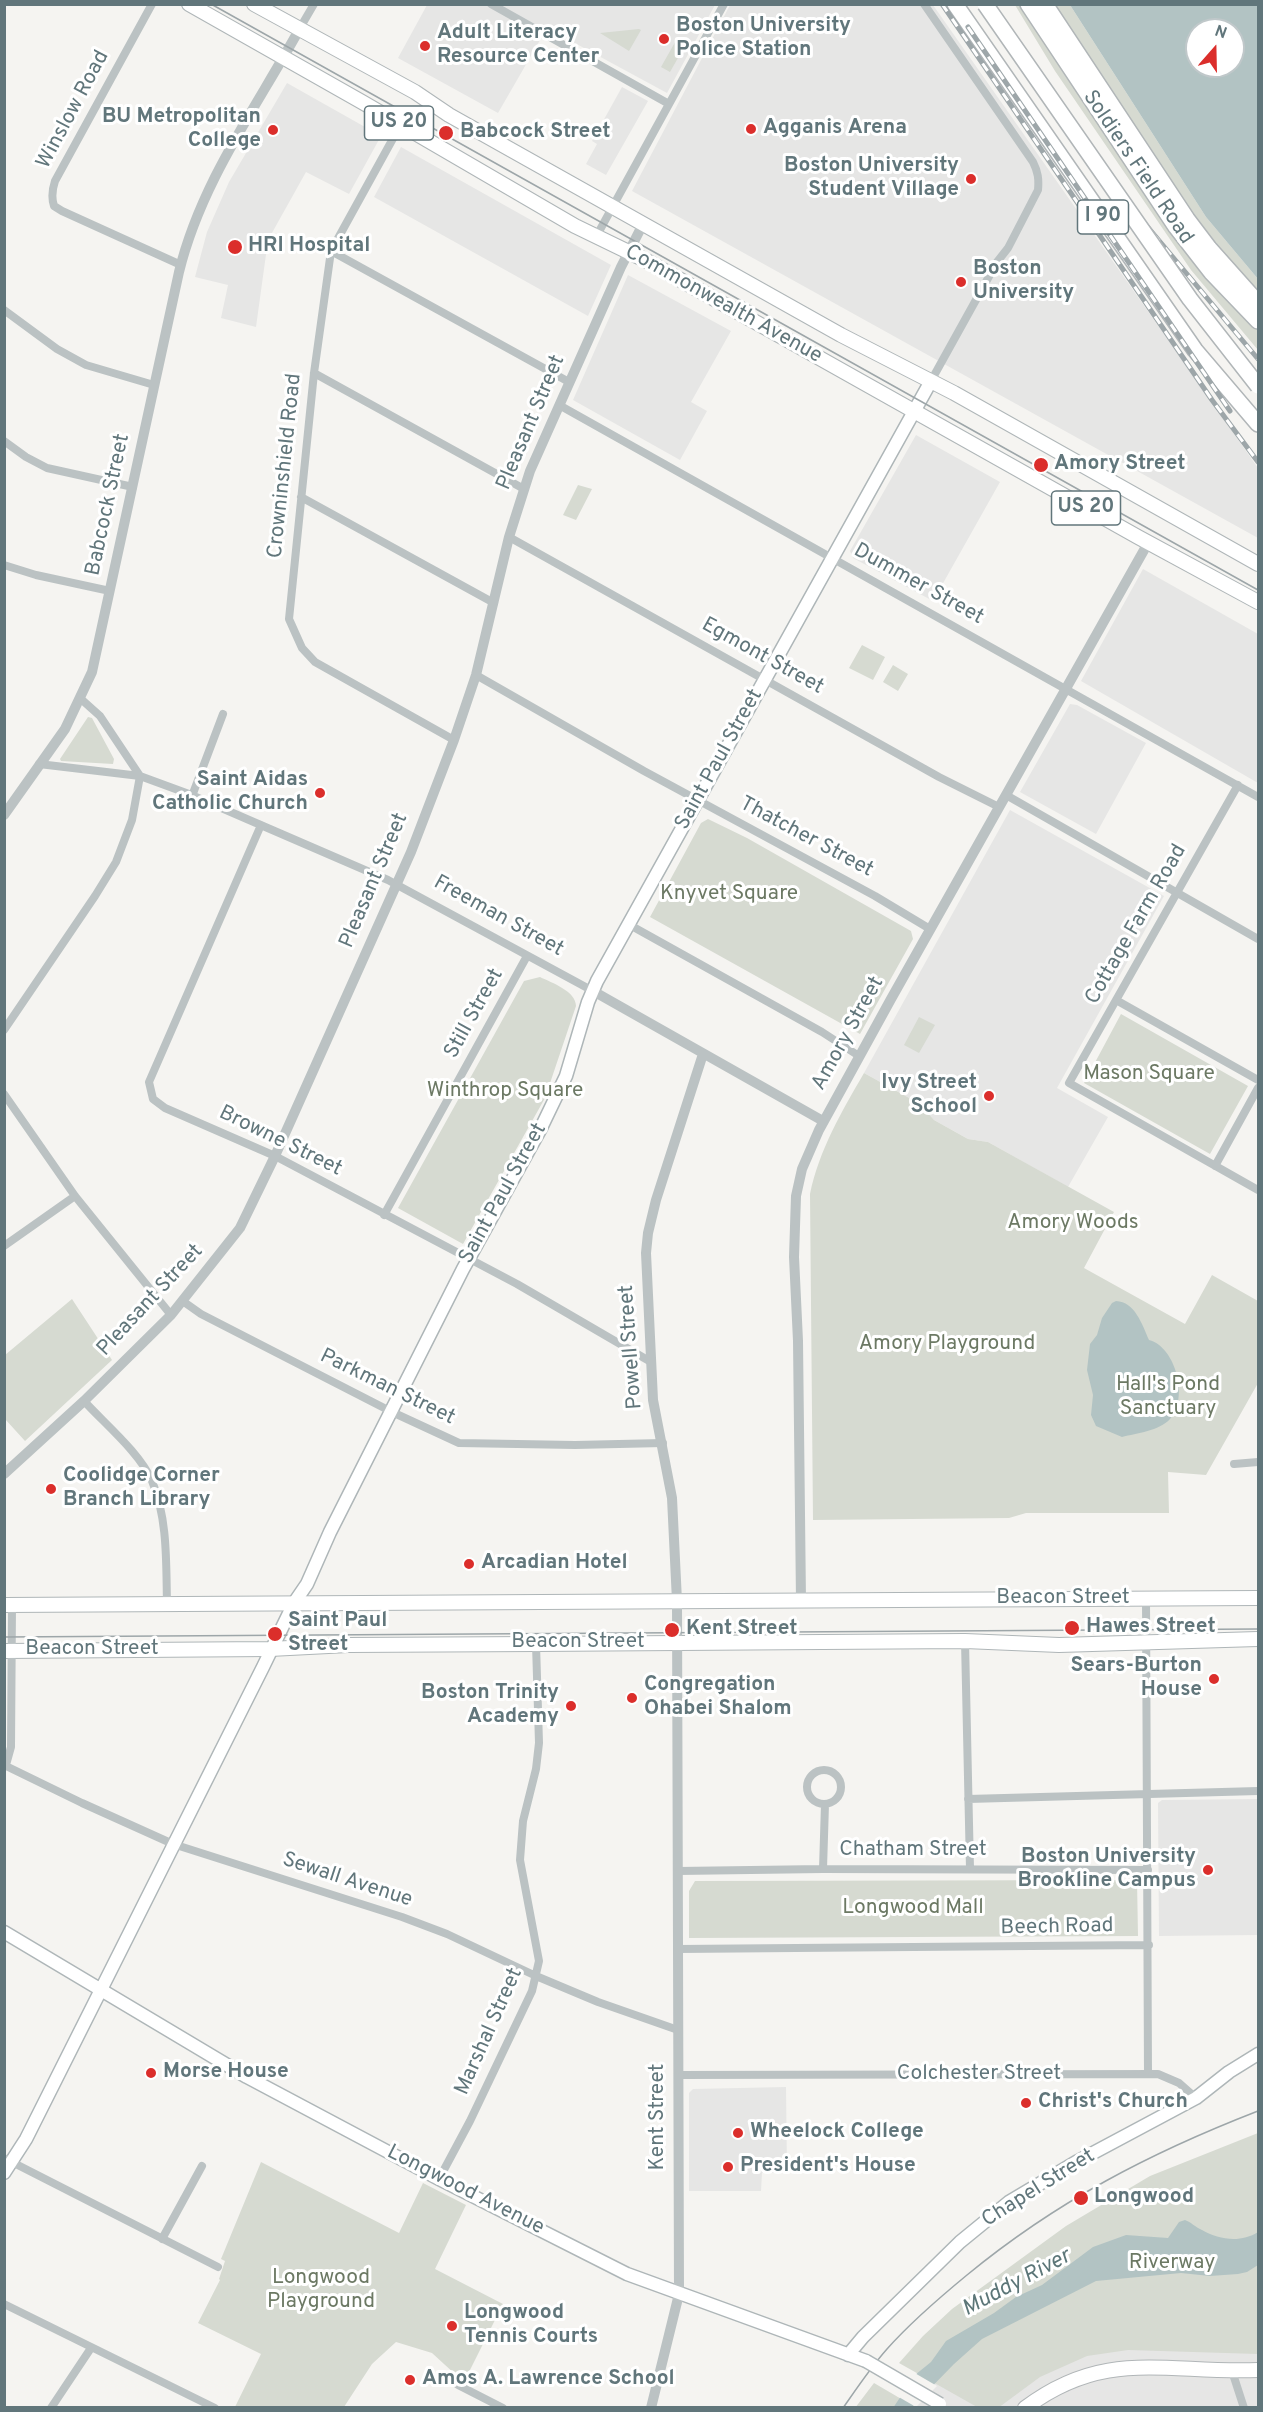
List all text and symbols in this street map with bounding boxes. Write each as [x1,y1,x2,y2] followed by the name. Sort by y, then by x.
[676,14,851,64] place label: Boston University Police Station
[1185,18,1245,78] north arrow
[437,21,599,71] place label: Adult Literacy Resource Center
[1212,22,1229,44] text: N
[657,32,671,46] marker: Boston University Police Station
[418,39,432,53] marker: Adult Literacy Resource Center
[32,47,116,173] street label: Winslow Road
[1076,86,1198,250] street label: Soldiers Field Road
[102,105,261,155] place label: BU Metropolitan College
[364,106,434,140] road number: US 20
[763,116,907,142] place label: Agganis Arena
[460,120,610,146] place label: Babcock Street
[744,122,758,136] marker: Agganis Arena
[266,123,280,137] marker: BU Metropolitan College
[437,124,455,142] marker: Babcock Street
[784,154,959,204] place label: Boston University Student Village
[964,172,978,186] marker: Boston University Student Village
[1078,200,1128,234] road number: I 90
[248,234,370,260] place label: HRI Hospital
[226,238,244,256] marker: HRI Hospital
[620,240,826,370] street label: Commonwealth Avenue
[973,257,1074,307] place label: Boston University
[954,275,968,289] marker: Boston University
[492,352,572,494] street label: Pleasant Street
[264,372,308,560] street label: Crowninshield Road
[82,432,136,578] street label: Babcock Street
[1054,452,1186,478] place label: Amory Street
[1032,456,1050,474] marker: Amory Street
[1052,491,1120,525] road number: US 20
[849,539,987,631] street label: Dummer Street
[697,613,827,701] street label: Egmont Street
[671,685,769,835] street label: Saint Paul Street
[152,768,308,818] place label: Saint Aidas Catholic Church
[313,786,327,800] marker: Saint Aidas Catholic Church
[735,792,877,884] street label: Thatcher Street
[335,810,415,952] street label: Pleasant Street
[1081,840,1193,1010] street label: Cottage Farm Road
[429,871,567,963] street label: Freeman Street
[660,882,798,908] park label: Knyvet Square
[440,965,510,1063] street label: Still Street
[807,973,891,1095] street label: Amory Street
[1083,1062,1215,1088] park label: Mason Square
[881,1071,977,1121] place label: Ivy Street School
[427,1079,583,1105] park label: Winthrop Square
[982,1089,996,1103] marker: Ivy Street School
[214,1101,346,1183] street label: Browne Street
[455,1119,553,1269] street label: Saint Paul Street
[1007,1211,1139,1237] park label: Amory Woods
[93,1240,209,1362] street label: Pleasant Street
[615,1284,649,1410] street label: Powell Street
[859,1332,1035,1358] park label: Amory Playground
[315,1344,459,1432] street label: Parkman Street
[1116,1373,1220,1423] park label: Hall's Pond Sanctuary
[63,1464,220,1514] place label: Coolidge Corner Branch Library
[44,1482,58,1496] marker: Coolidge Corner Branch Library
[481,1551,628,1577] place label: Arcadian Hotel
[462,1557,476,1571] marker: Arcadian Hotel
[996,1586,1130,1612] street label: Beacon Street
[288,1609,387,1659] place label: Saint Paul Street
[1086,1615,1216,1641] place label: Hawes Street
[686,1617,798,1643] place label: Kent Street
[1063,1619,1081,1637] marker: Hawes Street
[663,1621,681,1639] marker: Kent Street
[266,1625,284,1643] marker: Saint Paul Street
[511,1630,645,1656] street label: Beacon Street
[25,1637,159,1663] street label: Beacon Street
[1071,1654,1202,1704] place label: Sears-Burton House
[1207,1672,1221,1686] marker: Sears-Burton House
[644,1673,792,1723] place label: Congregation Ohabei Shalom
[421,1681,559,1731] place label: Boston Trinity Academy
[625,1691,639,1705] marker: Congregation Ohabei Shalom
[564,1699,578,1713] marker: Boston Trinity Academy
[839,1838,987,1864] street label: Chatham Street
[1017,1845,1196,1895] place label: Boston University Brookline Campus
[279,1848,415,1914] street label: Sewall Avenue
[1201,1863,1215,1877] marker: Boston University Brookline Campus
[842,1896,984,1922] park label: Longwood Mall
[1000,1914,1114,1942] street label: Beech Road
[451,1964,529,2100] street label: Marshal Street
[163,2060,289,2086] place label: Morse House
[897,2062,1061,2088] street label: Colchester Street
[646,2063,672,2171] street label: Kent Street
[144,2066,158,2080] marker: Morse House
[1038,2090,1188,2116] place label: Christ's Church
[1019,2096,1033,2110] marker: Christ's Church
[750,2120,924,2146] place label: Wheelock College
[731,2126,745,2140] marker: Wheelock College
[382,2140,548,2242] street label: Longwood Avenue
[978,2144,1100,2234] street label: Chapel Street
[740,2154,916,2180] place label: President's House
[721,2160,735,2174] marker: President's House
[1094,2185,1194,2211] place label: Longwood
[1072,2189,1090,2207] marker: Longwood
[958,2244,1076,2324] water label: Muddy River
[1129,2251,1215,2277] park label: Riverway
[267,2266,375,2316] park label: Longwood Playground
[464,2301,598,2351] place label: Longwood Tennis Courts
[445,2319,459,2333] marker: Longwood Tennis Courts
[422,2367,675,2393] place label: Amos A. Lawrence School
[403,2373,417,2387] marker: Amos A. Lawrence School

